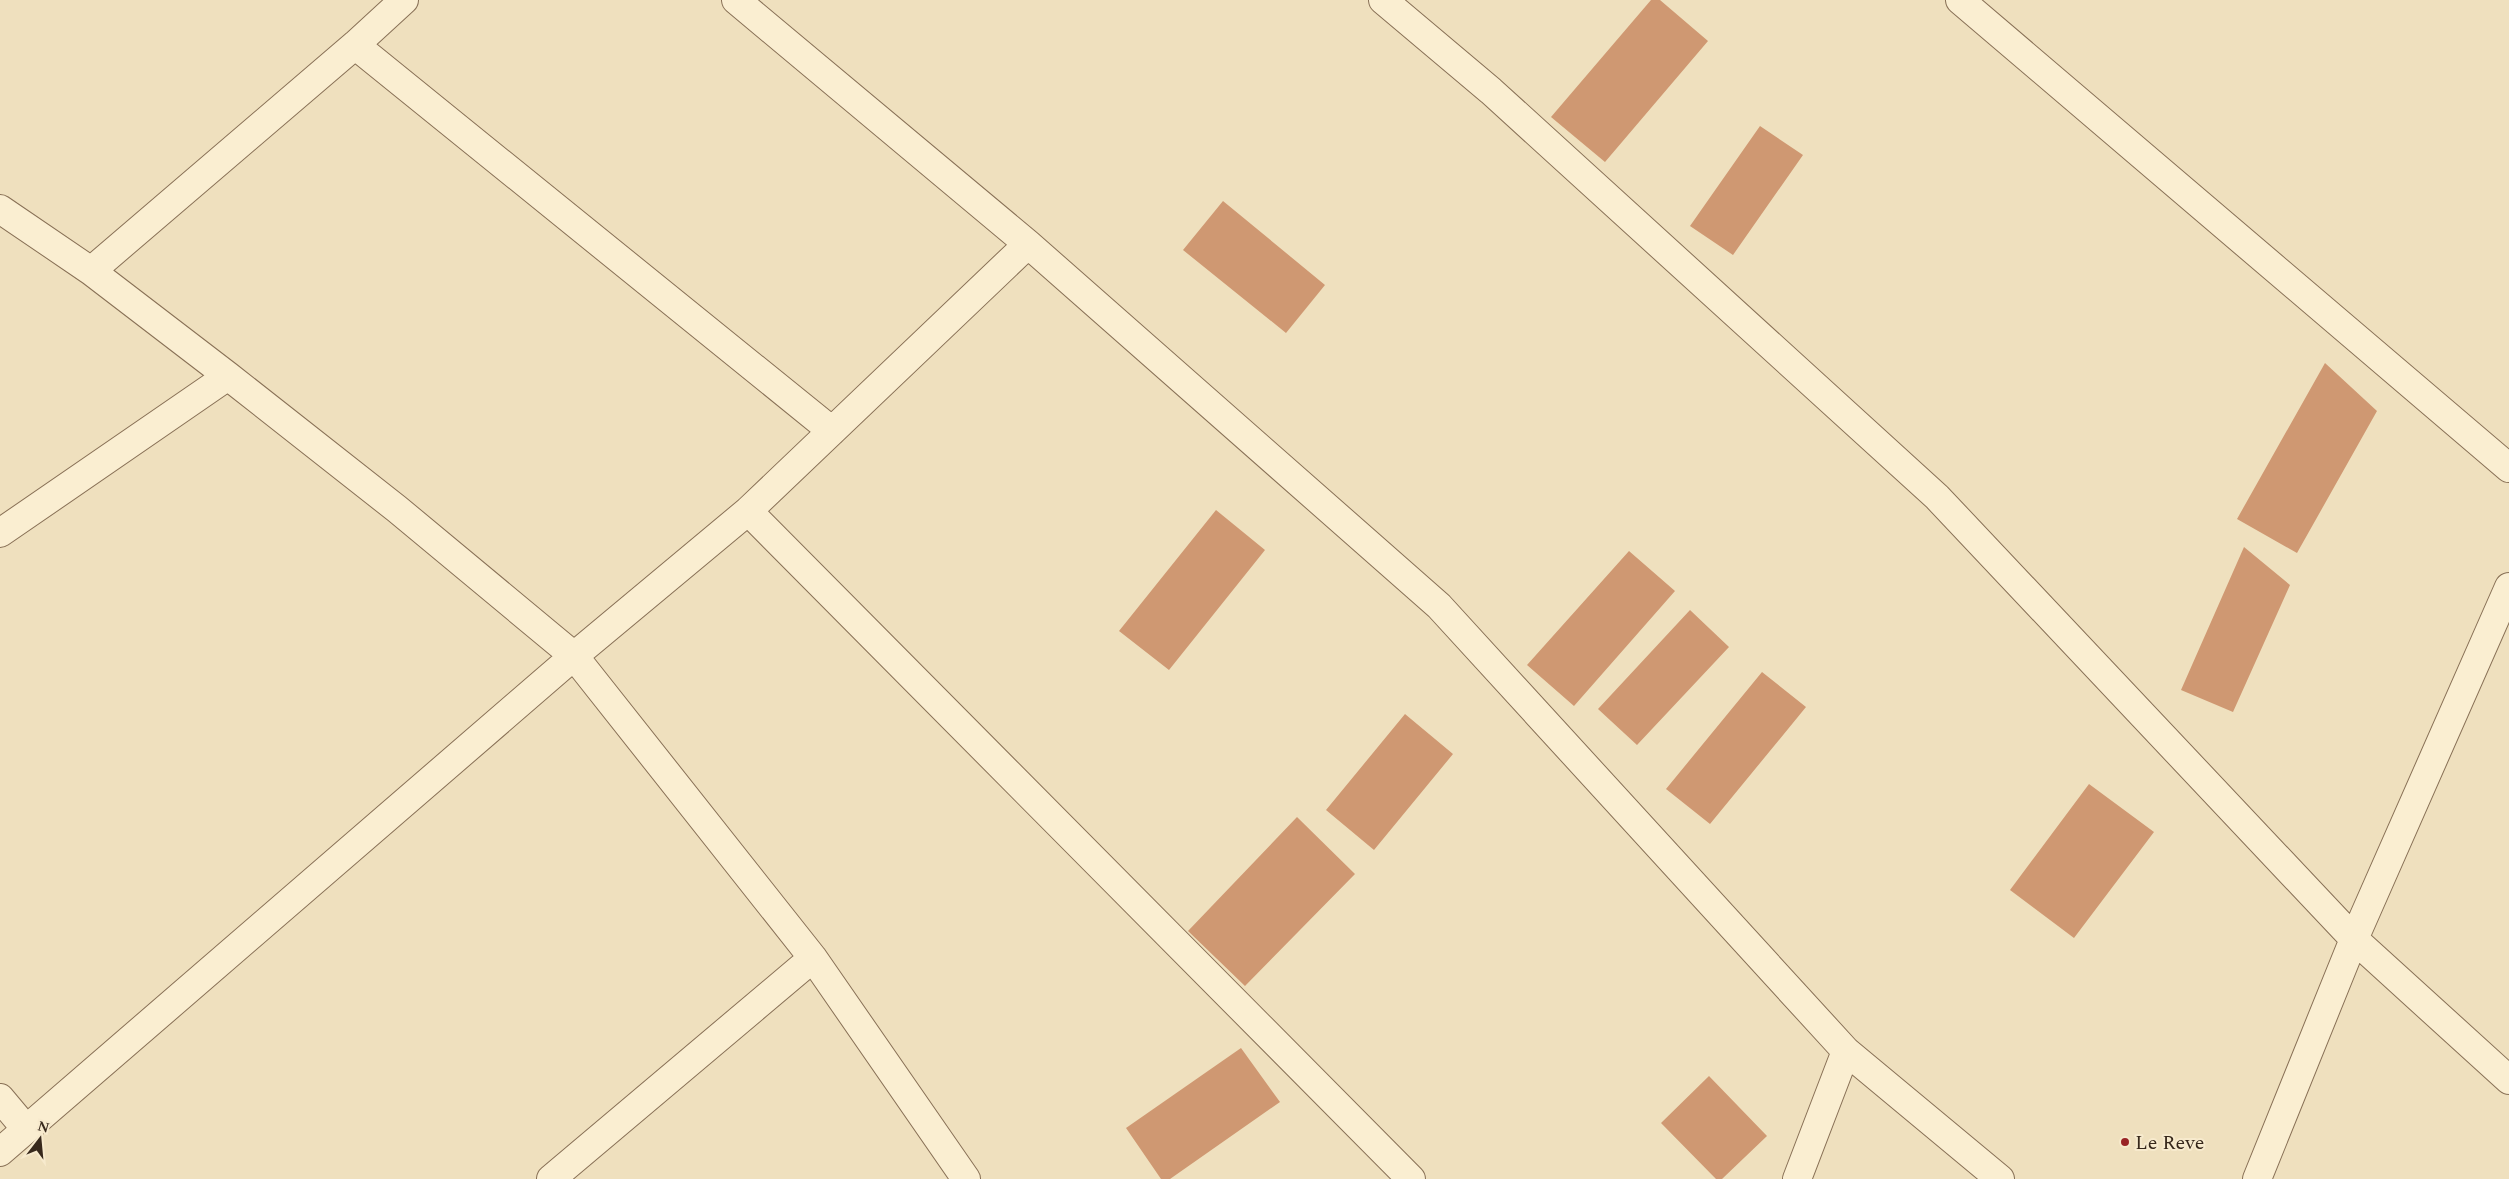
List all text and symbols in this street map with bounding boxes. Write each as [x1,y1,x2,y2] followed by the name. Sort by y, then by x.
[15,1114,65,1164] north arrow
[35,1115,52,1139] text: N
[2135,1128,2205,1158] place label: Le Reve
[2119,1136,2131,1148] marker: Le Reve

